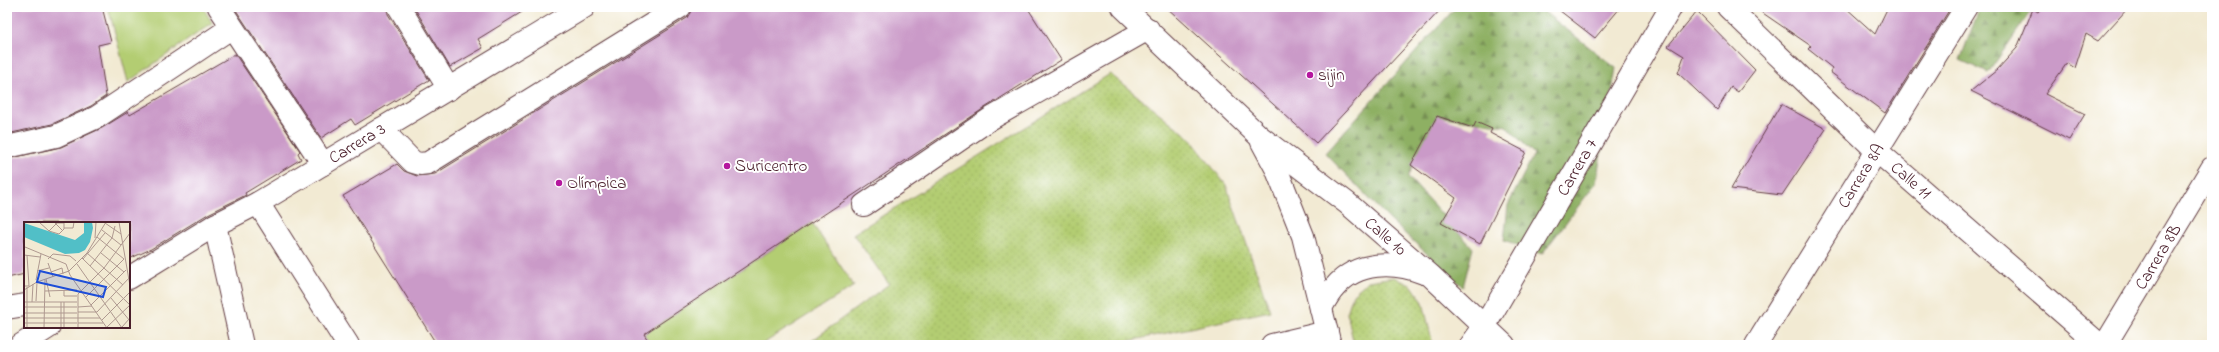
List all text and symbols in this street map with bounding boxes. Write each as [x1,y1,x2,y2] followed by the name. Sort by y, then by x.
[1318,63,1345,88] place label: sijin
[1305,70,1315,80] marker: sijin
[324,117,390,170] street label: Carrera 3
[1551,134,1604,201] street label: Carrera 7
[1831,139,1891,213] street label: Carrera 8A
[735,154,807,179] place label: Suricentro
[1885,156,1937,206] street label: Calle 11
[722,161,732,171] marker: Suricentro
[567,171,626,196] place label: Olímpica
[554,178,564,188] marker: Olímpica
[1359,211,1412,262] street label: Calle 10
[2129,219,2188,295] street label: Carrera 8B
[24,222,130,328] inset map

